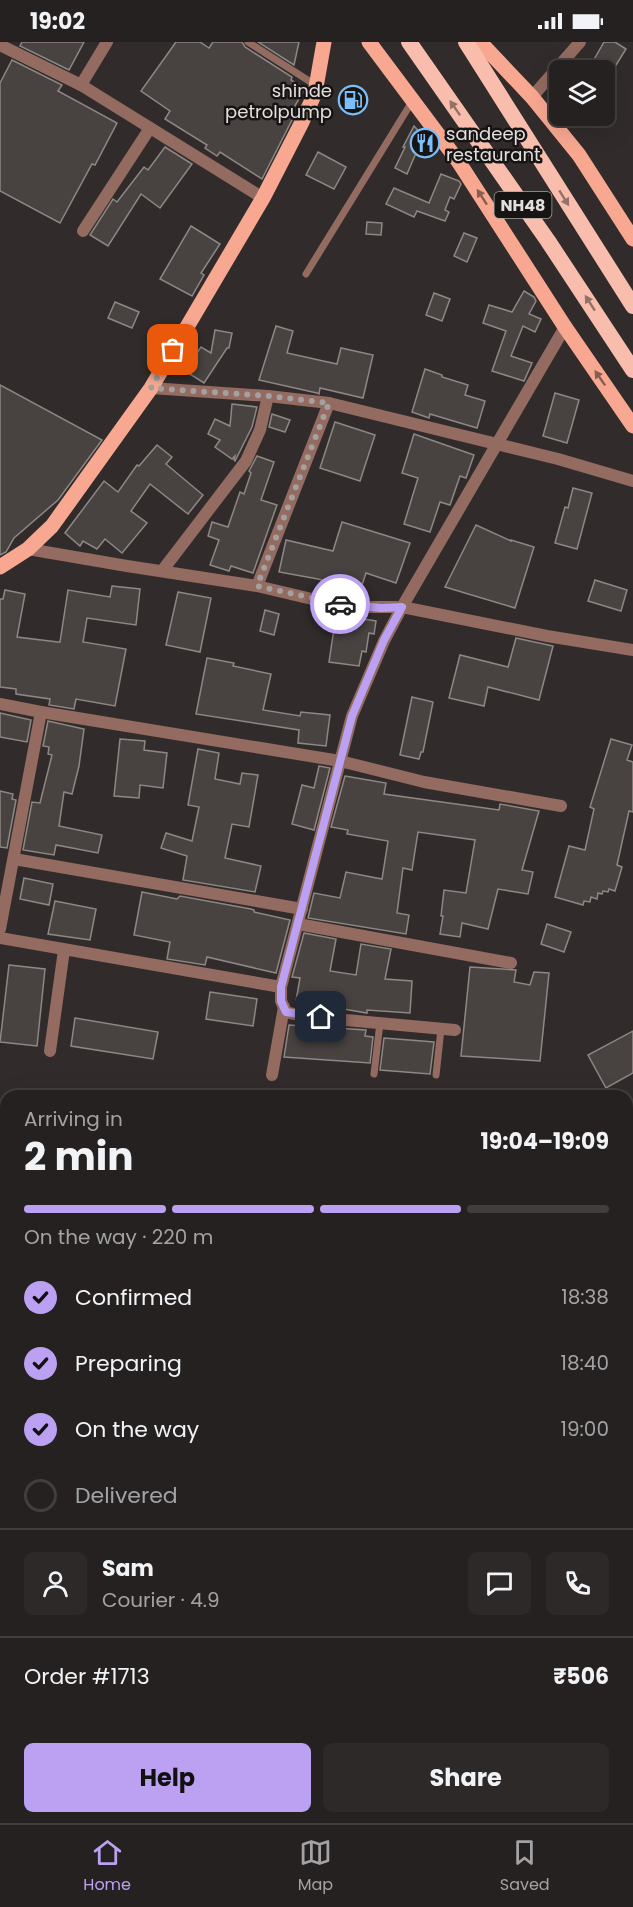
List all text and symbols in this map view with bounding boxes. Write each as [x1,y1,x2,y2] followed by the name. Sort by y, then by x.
[30,6,85,37] text: 19:02
[549,60,615,126] map controls
[549,60,615,126] button: layers
[225,78,332,124] place label: shinde petrolpump
[337,84,369,116] fuel station icon: shinde petrolpump
[449,101,461,117] one-way arrow
[446,121,540,167] place label: sandeep restaurant
[409,127,441,159] restaurant icon: sandeep restaurant
[476,189,487,206] one-way arrow
[559,190,570,206] one-way arrow
[494,192,552,218] road number: NH48
[584,295,595,312] one-way arrow
[147,324,198,375] pin
[156,333,189,366] icon: bag
[594,370,606,386] one-way arrow
[310,574,370,634] courier
[324,588,357,621] icon: car
[295,991,346,1042] pin
[304,1000,337,1033] icon: home
[24,1105,123,1133] text: Arriving in
[480,1126,609,1157] text: 19:04–19:09
[24,1129,134,1184] text: 2 min
[24,1223,213,1251] text: On the way · 220 m
[24,1281,57,1314] icon: check
[75,1282,192,1313] text: Confirmed
[561,1283,609,1311] text: 18:38
[24,1347,57,1380] icon: check
[75,1348,182,1379] text: Preparing
[561,1349,609,1377] text: 18:40
[24,1413,57,1446] icon: check
[75,1414,199,1445] text: On the way
[561,1415,609,1443] text: 19:00
[75,1480,178,1511] text: Delivered
[24,1552,87,1615] button: person
[468,1552,531,1615] button: chat
[546,1552,609,1615] button: phone
[102,1553,154,1584] text: Sam
[102,1586,220,1614] text: Courier · 4.9
[24,1661,150,1692] text: Order #1713
[553,1661,609,1692] text: ₹506
[24,1743,311,1812] button: Help
[323,1743,609,1812] button: Share
[83,1836,131,1897] tab: Home
[298,1836,333,1897] tab: Map
[500,1836,550,1897] tab: Saved

